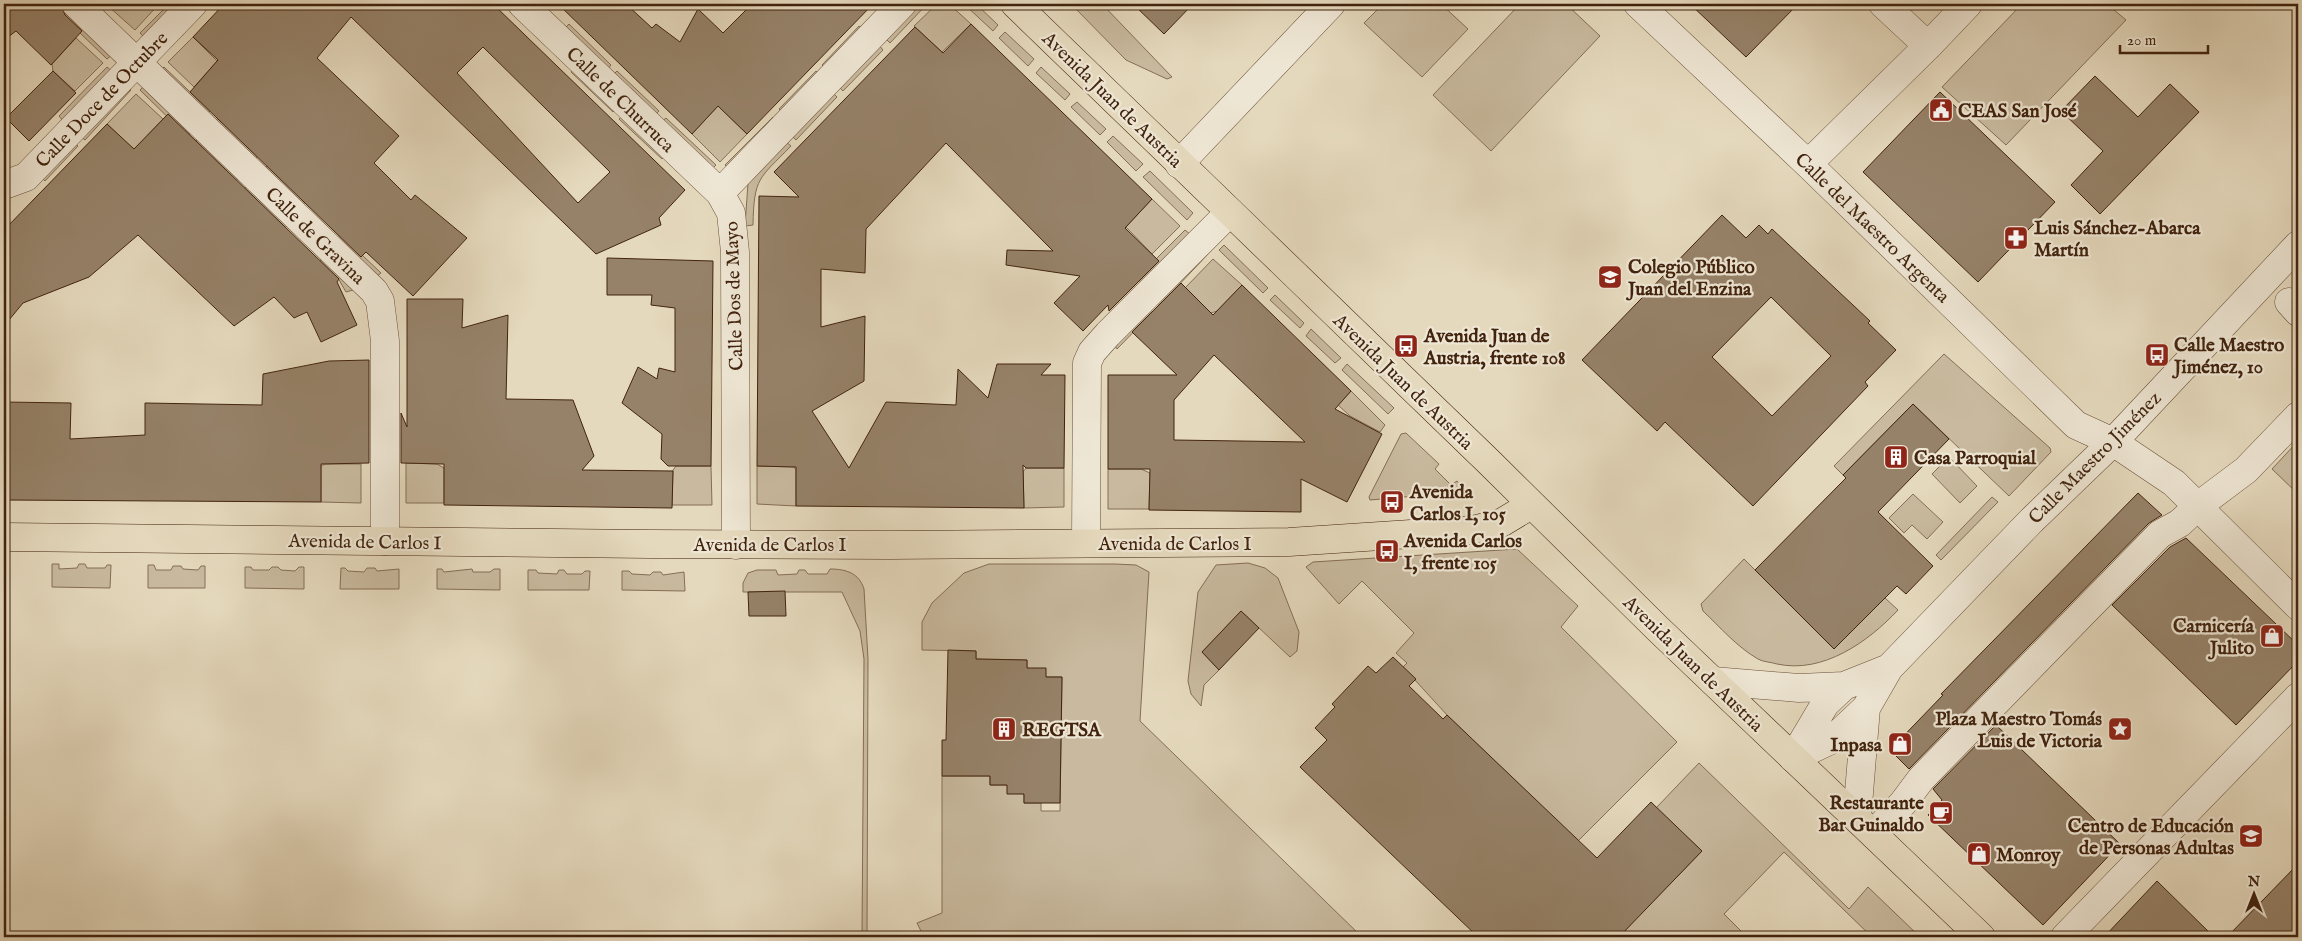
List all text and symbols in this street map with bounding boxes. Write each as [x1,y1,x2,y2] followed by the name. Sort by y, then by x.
[2120,22,2207,54] scale bar
[31,27,174,174] street label: Calle Doce de Octubre
[1036,27,1187,174] street label: Avenida Juan de Austria
[2127,31,2157,50] text: 20 m
[560,43,679,159] street label: Calle de Churruca
[1928,97,1954,123] public building icon: CEAS San José
[1958,100,2077,124] place label: CEAS San José
[1789,148,1955,309] street label: Calle del Maestro Argenta
[260,183,370,291] street label: Calle de Gravina
[2034,217,2201,263] place label: Luis Sánchez-Abarca Martín
[720,221,750,371] street label: Calle Dos de Mayo
[2003,225,2029,251] pharmacy icon: Luis Sánchez-Abarca Martín
[1625,256,1755,302] place label: Colegio Público Juan del Enzina
[1597,264,1623,290] school or university icon: Colegio Público Juan del Enzina
[1327,309,1478,456] street label: Avenida Juan de Austria
[1423,325,1566,371] place label: Avenida Juan de Austria, frente 108
[1393,333,1419,359] bus stop icon: Avenida Juan de Austria, frente 108
[2171,334,2284,380] place label: Calle Maestro Jiménez, 10
[2144,342,2170,368] bus stop icon: Calle Maestro Jiménez, 10
[2024,387,2167,530] street label: Calle Maestro Jiménez
[1883,444,1909,470] building icon: Casa Parroquial
[1914,447,2037,471] place label: Casa Parroquial
[1409,481,1506,527] place label: Avenida Carlos I, 105
[1379,489,1405,515] bus stop icon: Avenida Carlos I, 105
[287,530,442,556] street label: Avenida de Carlos I
[1403,530,1522,576] place label: Avenida Carlos I, frente 105
[1097,533,1252,557] street label: Avenida de Carlos I
[692,534,847,558] street label: Avenida de Carlos I
[1374,538,1400,564] bus stop icon: Avenida Carlos I, frente 105
[1617,591,1768,738] street label: Avenida Juan de Austria
[2173,615,2255,661] place label: Carnicería Julito
[2259,623,2285,649] shop icon: Carnicería Julito
[1935,708,2103,754] place label: Plaza Maestro Tomás Luis de Victoria
[991,716,1017,742] building icon: REGTSA
[2107,716,2133,742] place icon: Plaza Maestro Tomás Luis de Victoria
[1022,719,1102,743] place label: REGTSA
[1887,731,1913,757] shop icon: Inpasa
[1830,734,1883,758] place label: Inpasa
[1818,792,1924,838] place label: Restaurante Bar Guinaldo
[1928,800,1954,826] cafe icon: Restaurante Bar Guinaldo
[2068,815,2234,861] place label: Centro de Educación de Personas Adultas
[2238,823,2264,849] school or university icon: Centro de Educación de Personas Adultas
[1966,841,1992,867] shop icon: Monroy
[1996,844,2061,868] place label: Monroy
[2230,868,2280,918] north arrow
[2247,873,2260,891] text: N

